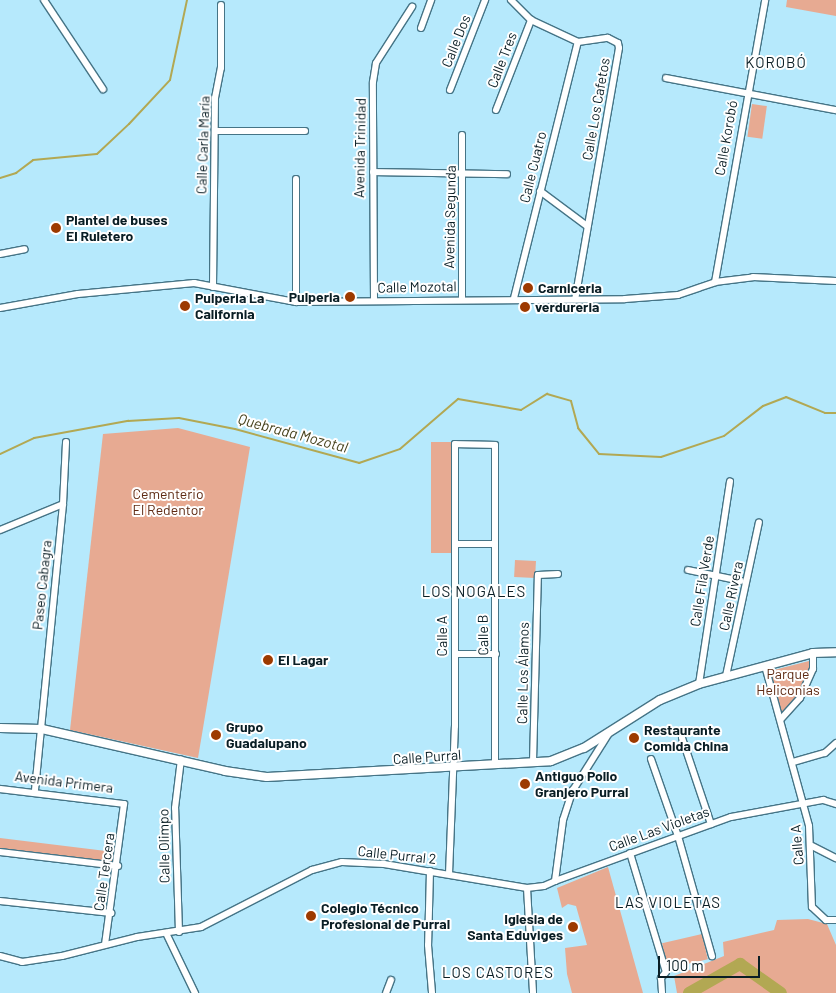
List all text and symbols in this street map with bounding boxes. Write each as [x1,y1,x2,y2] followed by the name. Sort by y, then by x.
[438,12,474,70] street label: Calle Dos
[484,30,520,90] street label: Calle Tres
[744,54,808,72] district label: KOROBÓ
[579,56,613,162] street label: Calle Los Cafetos
[193,96,213,194] street label: Calle Carla María
[351,98,369,198] street label: Avenida Trinidad
[711,99,741,177] street label: Calle Korobó
[516,129,550,205] street label: Calle Cuatro
[441,165,459,269] street label: Avenida Segunda
[66,212,167,244] place label: Plantel de buses El Ruletero
[50,222,62,234] marker: Plantel de buses El Ruletero
[377,278,457,296] street label: Calle Mozotal
[538,280,602,296] place label: Carniceria
[522,282,534,294] marker: Carniceria
[289,289,340,305] place label: Pulperia
[195,290,264,322] place label: Pulperia La California
[344,291,356,303] marker: Pulperia
[535,299,599,315] place label: verdureria
[179,300,191,312] marker: Pulperia La California
[519,301,531,313] marker: verdureria
[236,410,350,456] water label: Quebrada Mozotal
[132,486,204,518] park label: Cementerio El Redentor
[686,534,718,628] street label: Calle Fila Verde
[29,539,55,631] street label: Paseo Cabagra
[715,560,747,632] street label: Calle Rivera
[420,583,528,601] district label: LOS NOGALES
[474,614,492,656] street label: Calle B
[434,616,450,656] street label: Calle A
[514,622,532,724] street label: Calle Los Álamos
[278,652,328,668] place label: El Lagar
[262,654,274,666] marker: El Lagar
[756,666,820,699] park label: Parque Heliconias
[226,719,307,752] place label: Grupo Guadalupano
[644,722,728,754] place label: Restaurante Comida China
[210,729,222,741] marker: Grupo Guadalupano
[628,732,640,744] marker: Restaurante Comida China
[392,746,462,768] street label: Calle Purral
[14,768,114,796] street label: Avenida Primera
[535,768,628,800] place label: Antiguo Pollo Granjero Purral
[519,778,531,790] marker: Antiguo Pollo Granjero Purral
[606,803,712,855] street label: Calle Las Violetas
[155,809,173,883] street label: Calle Olimpo
[787,824,807,866] street label: Calle A
[90,832,118,912] street label: Calle Tercera
[357,843,437,867] street label: Calle Purral 2
[613,894,723,912] district label: LAS VIOLETAS
[321,900,450,932] place label: Colegio Técnico Profesional de Purral
[305,910,317,922] marker: Colegio Técnico Profesional de Purral
[467,911,563,944] place label: Iglesia de Santa Eduviges
[567,921,579,933] marker: Iglesia de Santa Eduviges
[661,946,764,978] scale bar
[666,956,704,974] text: 100 m
[441,964,555,982] district label: LOS CASTORES

